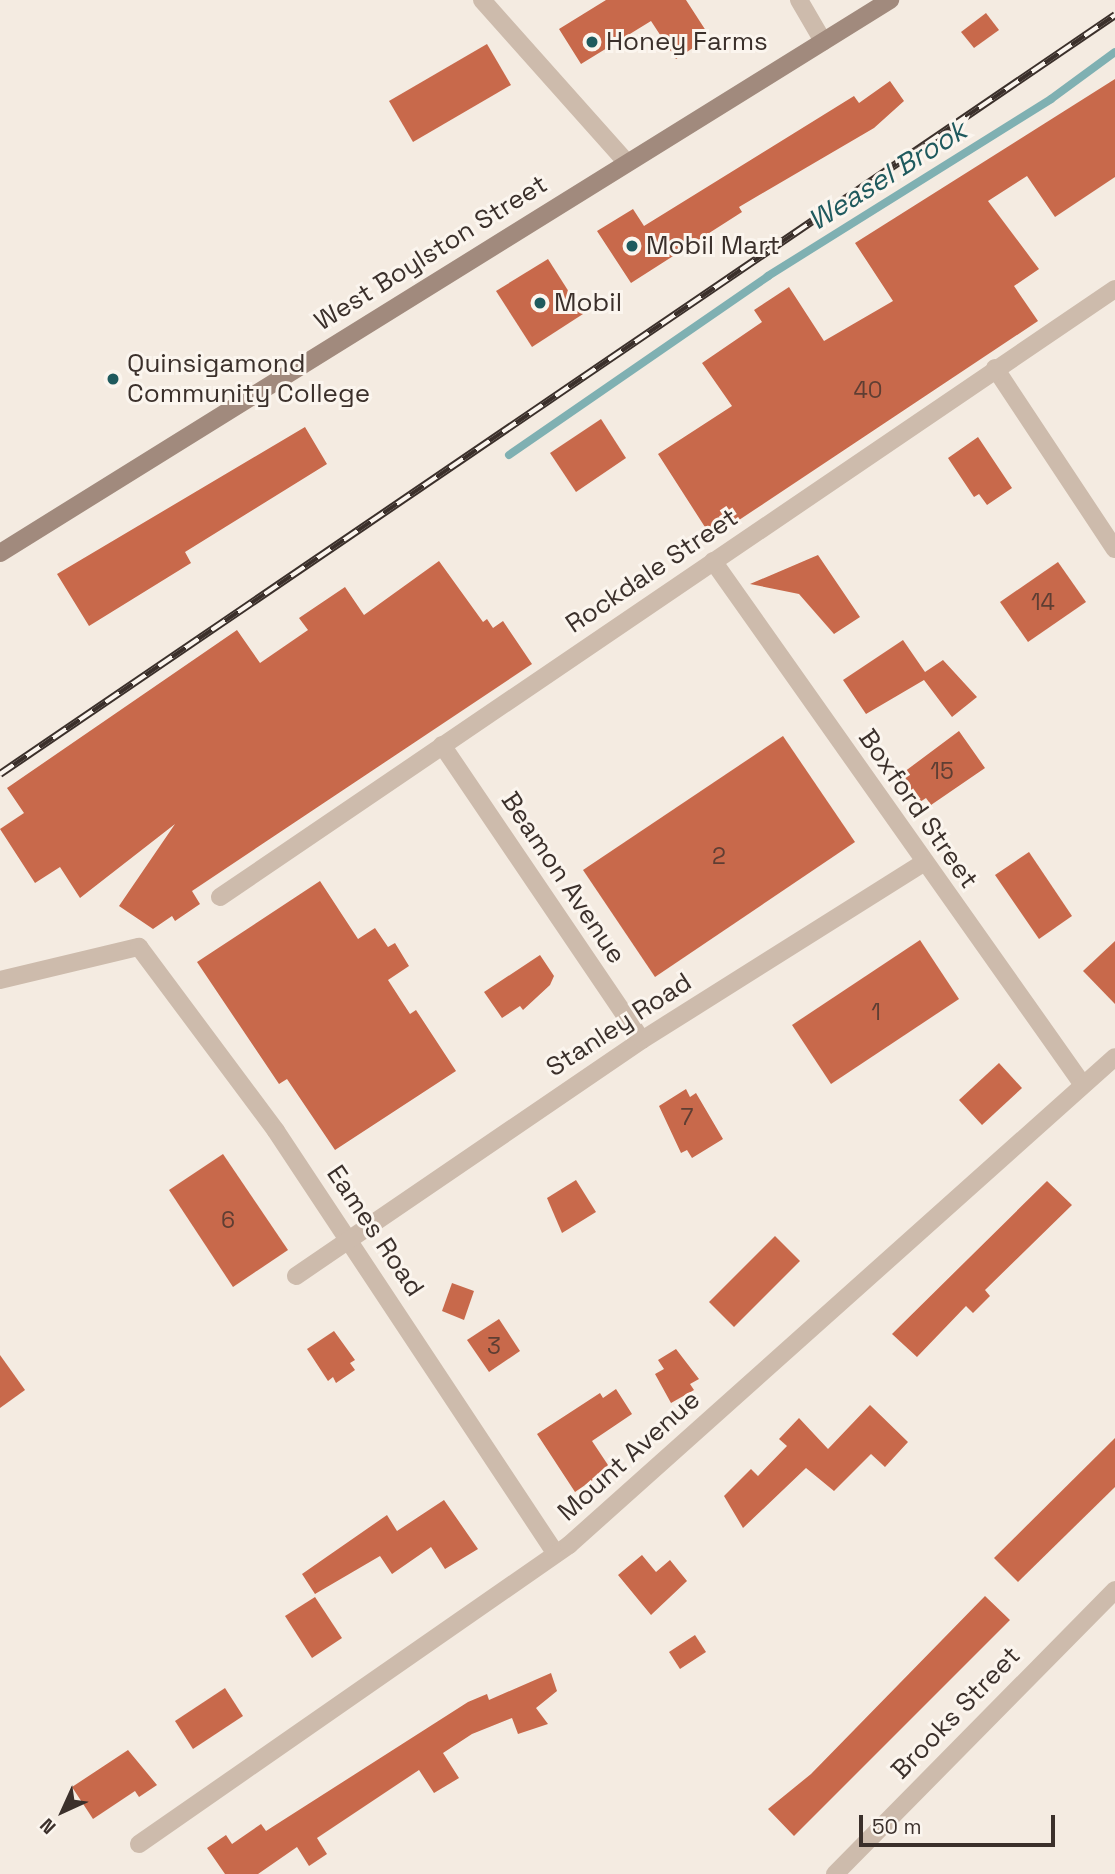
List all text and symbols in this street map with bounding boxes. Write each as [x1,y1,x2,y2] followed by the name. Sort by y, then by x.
[606,26,768,58] place label: Honey Farms
[584,34,600,50] marker: Honey Farms
[802,113,972,237] water label: Weasel Brook
[309,169,553,337] street label: West Boylston Street
[646,230,780,262] place label: Mobil Mart
[624,238,640,254] marker: Mobil Mart
[554,287,622,319] place label: Mobil
[532,295,548,311] marker: Mobil
[127,348,370,410] place label: Quinsigamond Community College
[105,371,121,387] marker: Quinsigamond Community College
[853,376,883,404] house number: 40
[560,502,744,640] street label: Rockdale Street
[1031,588,1055,616] house number: 14
[852,723,984,895] street label: Boxford Street
[930,757,954,785] house number: 15
[494,786,632,970] street label: Beamon Avenue
[712,842,726,870] house number: 2
[541,966,697,1084] street label: Stanley Road
[871,998,881,1026] house number: 1
[681,1103,693,1131] house number: 7
[320,1159,430,1303] street label: Eames Road
[221,1206,235,1234] house number: 6
[487,1332,501,1360] house number: 3
[551,1384,707,1528] street label: Mount Avenue
[885,1640,1027,1786] street label: Brooks Street
[28,1776,98,1846] north arrow
[863,1800,1059,1844] scale bar
[34,1813,61,1840] text: N
[872,1813,922,1840] text: 50 m

